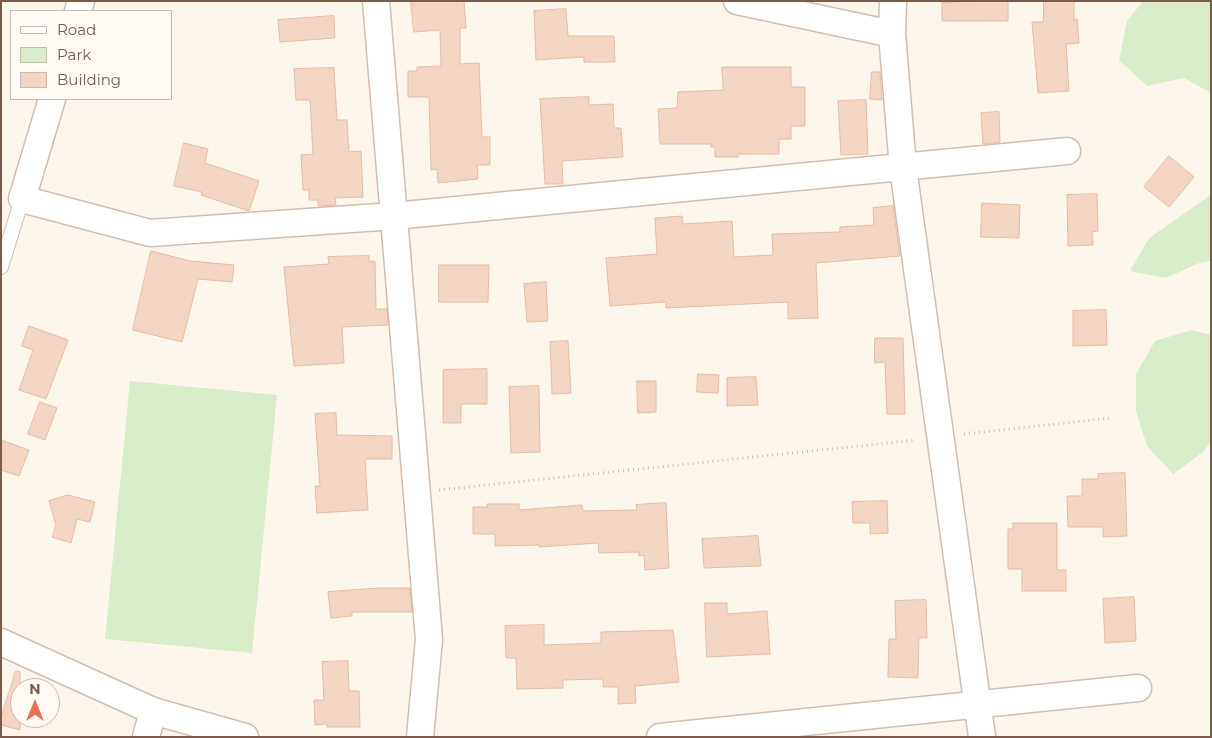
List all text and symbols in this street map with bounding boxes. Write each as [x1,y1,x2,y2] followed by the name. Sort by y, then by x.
[10,10,172,100] legend
[57,20,96,39] text: Road
[57,45,91,64] text: Park
[57,70,121,89] text: Building
[10,678,60,728] north arrow
[29,680,41,698] text: N

